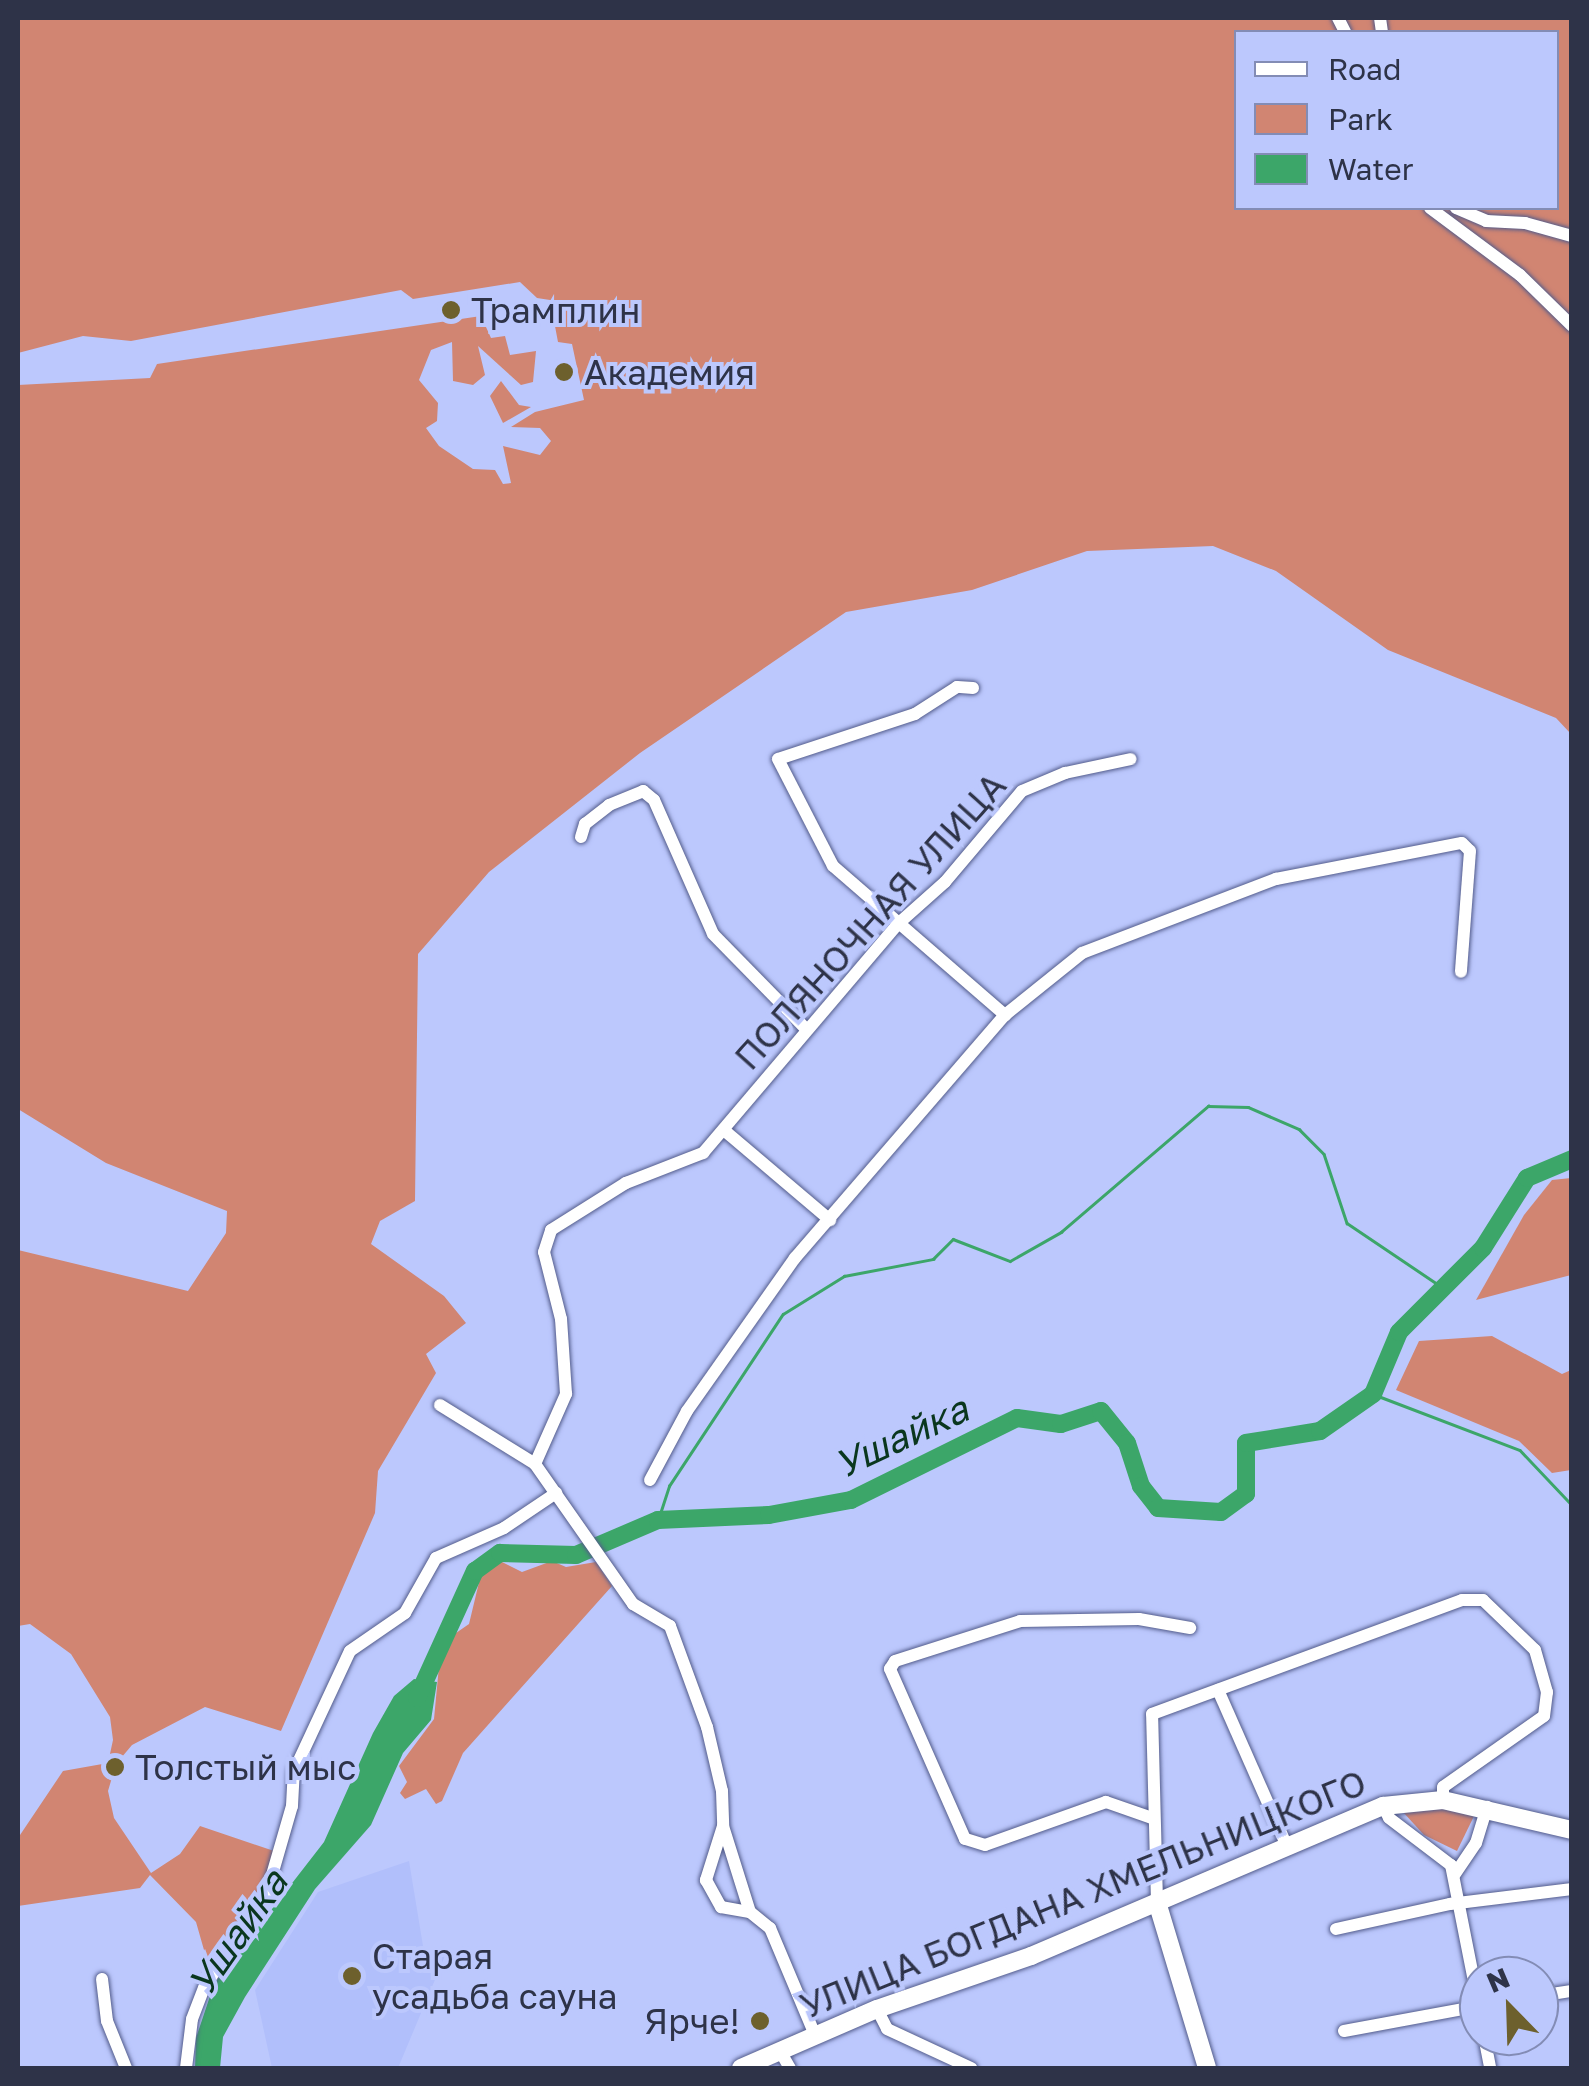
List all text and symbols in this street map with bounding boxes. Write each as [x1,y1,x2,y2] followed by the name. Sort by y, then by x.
[1234,30,1559,210] legend
[1328,51,1402,87] text: Road
[1328,101,1393,137] text: Park
[1328,151,1413,187] text: Water
[471,289,640,331] place label: Трамплин
[440,299,462,321] marker: Трамплин
[584,351,755,393] place label: Академия
[553,361,575,383] marker: Академия
[726,764,1014,1078] street label: ПОЛЯНОЧНАЯ УЛИЦА
[827,1385,975,1487] water label: Ушайка
[135,1746,356,1788] place label: Толстый мыс
[104,1756,126,1778] marker: Толстый мыс
[794,1761,1372,2027] street label: УЛИЦА БОГДАНА ХМЕЛЬНИЦКОГО
[178,1861,296,2003] water label: Ушайка
[372,1935,618,2017] place label: Старая усадьба сауна
[1459,1956,1559,2056] north arrow
[1482,1960,1514,1999] text: N
[341,1965,363,1987] marker: Старая усадьба сауна
[644,2000,740,2042] place label: Ярче!
[749,2010,771,2032] marker: Ярче!

